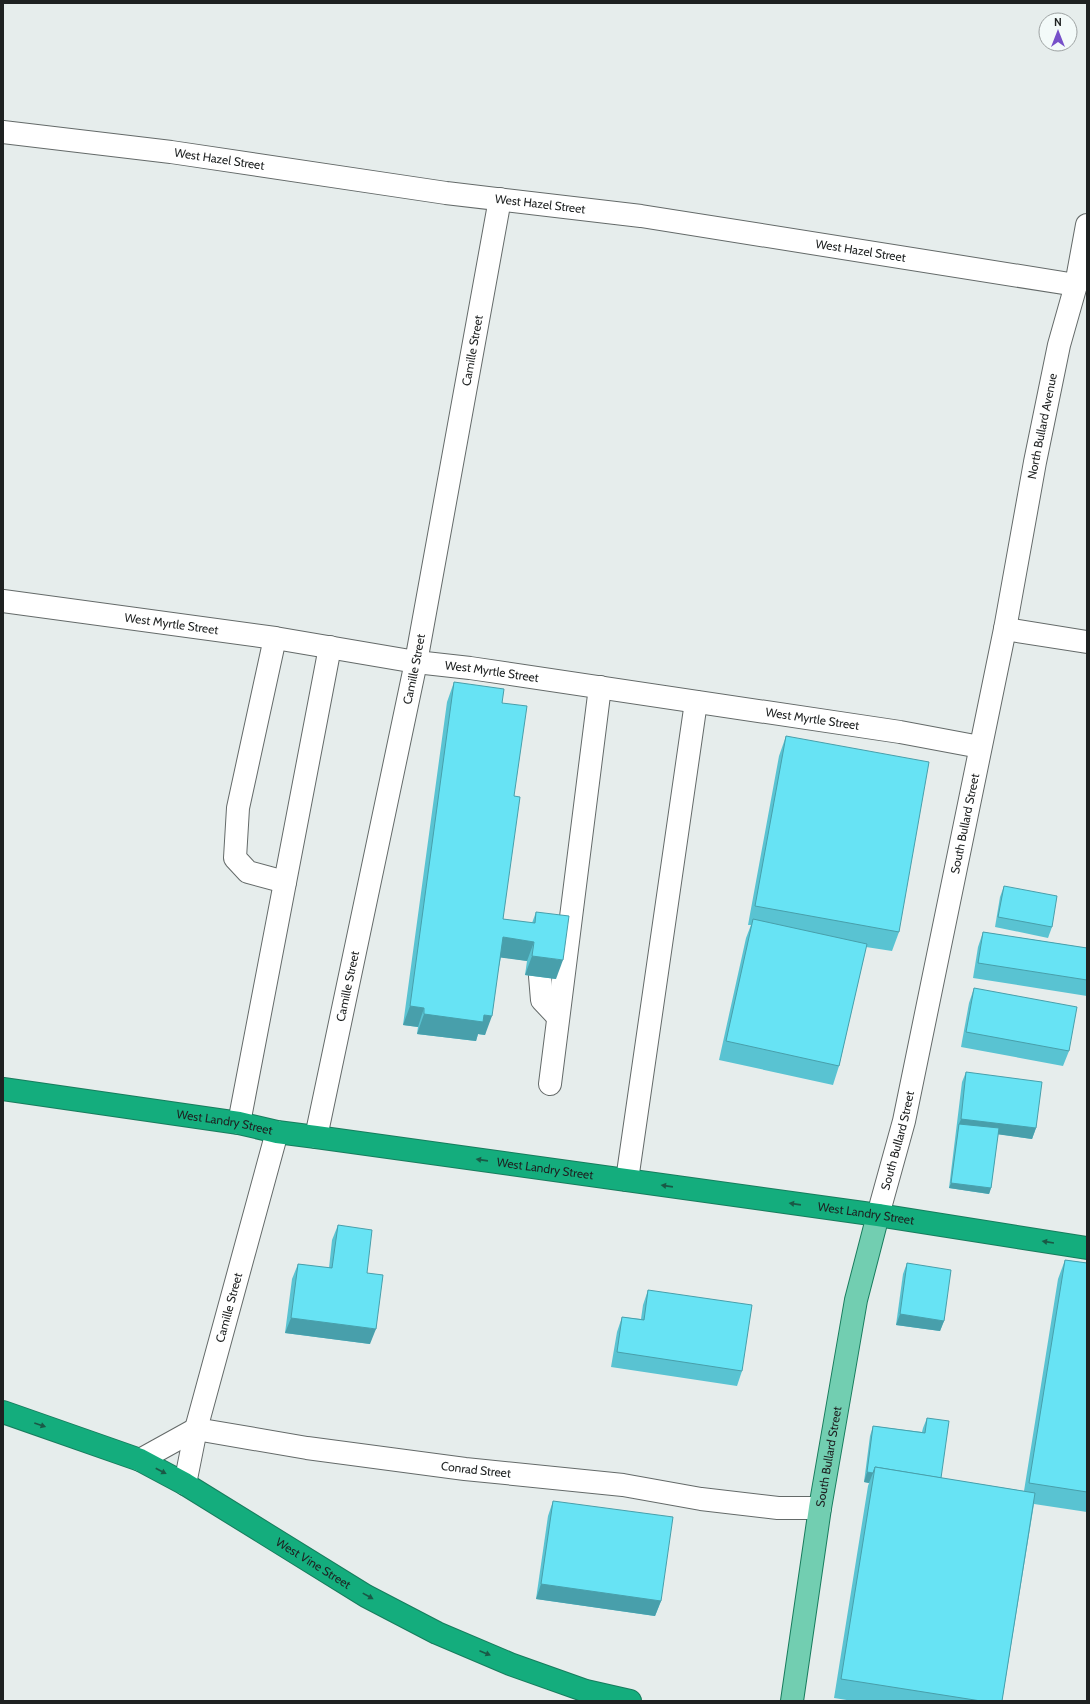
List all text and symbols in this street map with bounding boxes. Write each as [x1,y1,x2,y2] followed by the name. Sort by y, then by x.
[1038,12,1078,52] north arrow
[1054,15,1062,29] text: N
[173,145,265,173] street label: West Hazel Street
[494,191,586,216] street label: West Hazel Street
[815,236,907,265] street label: West Hazel Street
[458,314,486,387] street label: Camille Street
[1024,372,1060,480] street label: North Bullard Avenue
[124,610,219,637] street label: West Myrtle Street
[399,633,428,706] street label: Camille Street
[444,657,540,685] street label: West Myrtle Street
[765,704,860,733] street label: West Myrtle Street
[947,772,982,875] street label: South Bullard Street
[333,950,362,1023] street label: Camille Street
[877,1090,917,1192] street label: South Bullard Street
[176,1106,274,1138] street label: West Landry Street
[496,1154,594,1182] street label: West Landry Street
[476,1157,488,1163] one-way arrow
[661,1183,673,1189] one-way arrow
[817,1199,915,1228] street label: West Landry Street
[789,1201,801,1207] one-way arrow
[1042,1239,1055,1245] one-way arrow
[212,1271,245,1344] street label: Camille Street
[812,1405,844,1508] street label: South Bullard Street
[34,1422,46,1428] one-way arrow
[440,1458,512,1481] street label: Conrad Street
[155,1468,167,1474] one-way arrow
[273,1534,354,1592] street label: West Vine Street
[362,1593,374,1600] one-way arrow
[479,1650,490,1656] one-way arrow

